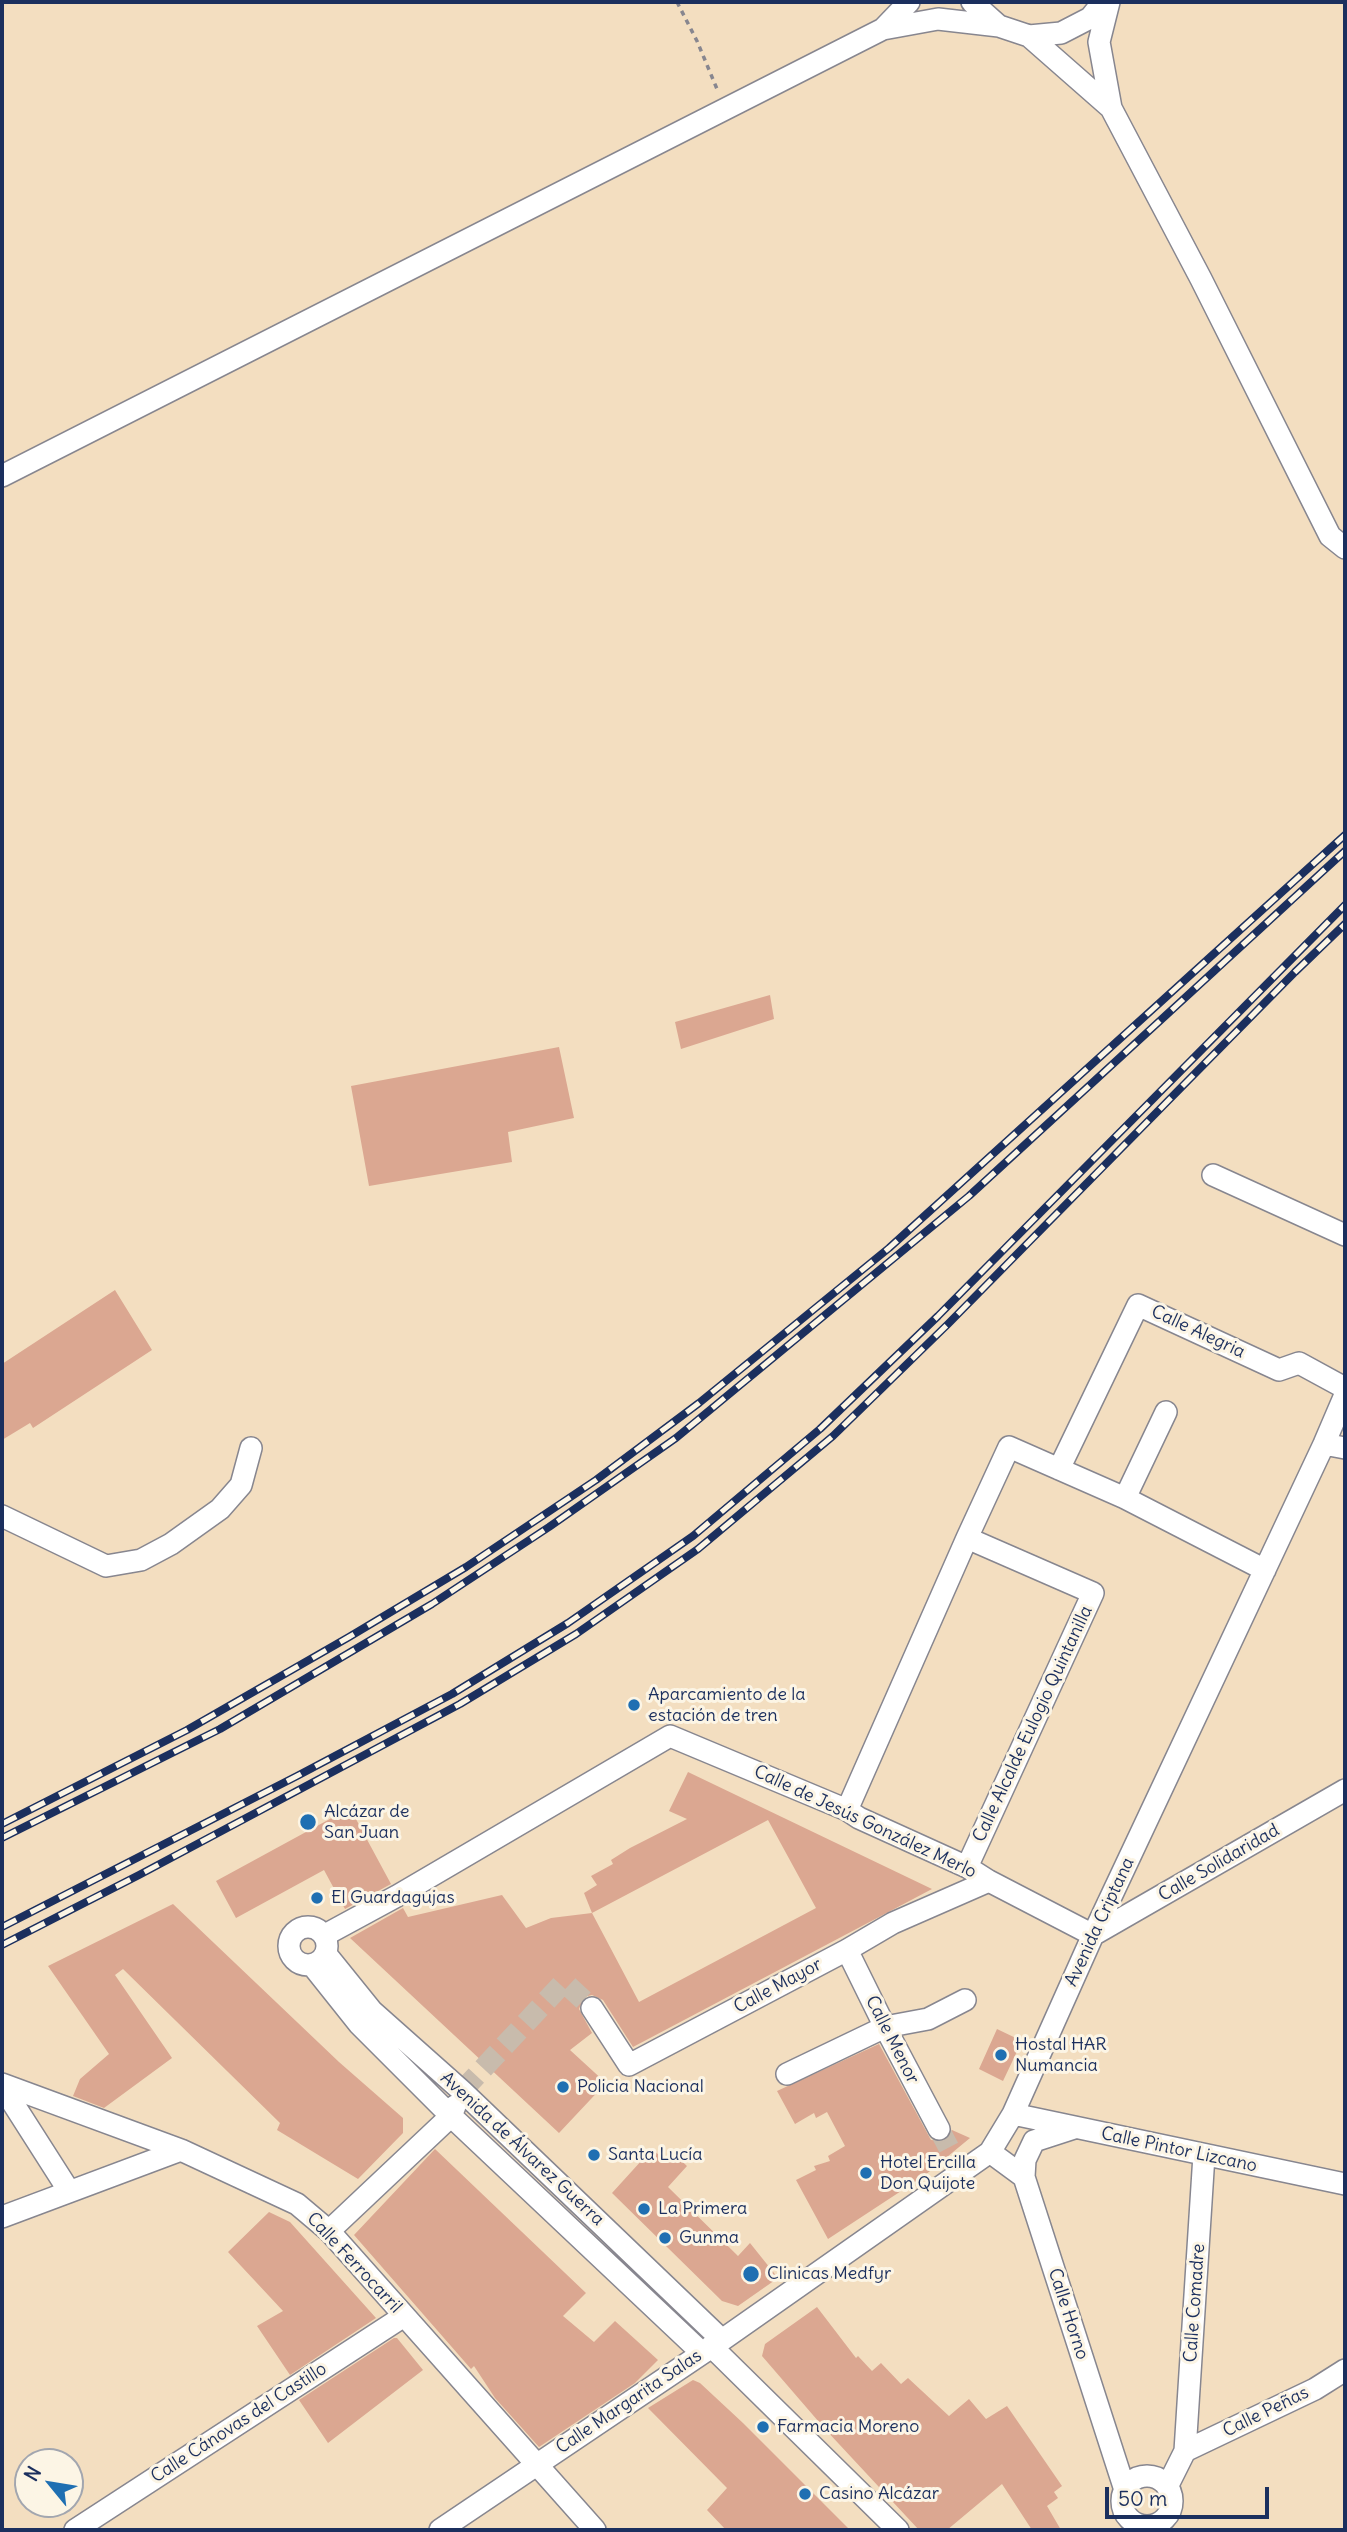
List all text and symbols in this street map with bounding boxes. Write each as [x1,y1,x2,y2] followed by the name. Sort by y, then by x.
[1148,1301,1248,1363] street label: Calle Alegria
[969,1602,1097,1846] street label: Calle Alcalde Eulogio Quintanilla
[648,1684,806,1726] place label: Aparcamiento de la estación de tren
[626,1697,642,1713] marker: Aparcamiento de la estación de tren
[750,1761,980,1883] street label: Calle de Jesús González Merlo
[324,1801,409,1843] place label: Alcázar de San Juan
[298,1812,318,1832] marker: Alcázar de San Juan
[1155,1820,1283,1906] street label: Calle Solidaridad
[1061,1854,1139,1990] street label: Avenida Criptana
[331,1887,455,1909] place label: El Guardagujas
[309,1890,325,1906] marker: El Guardagujas
[730,1954,826,2018] street label: Calle Mayor
[861,1992,923,2088] street label: Calle Menor
[1015,2034,1107,2076] place label: Hostal HAR Numancia
[993,2047,1009,2063] marker: Hostal HAR Numancia
[436,2068,608,2230] street label: Avenida de Álvarez Guerra
[577,2076,704,2098] place label: Policia Nacional
[555,2079,571,2095] marker: Policia Nacional
[1099,2123,1259,2177] street label: Calle Pintor Lizcano
[608,2144,703,2166] place label: Santa Lucía
[586,2147,602,2163] marker: Santa Lucía
[880,2152,976,2194] place label: Hotel Ercilla Don Quijote
[858,2165,874,2181] marker: Hotel Ercilla Don Quijote
[658,2198,747,2220] place label: La Primera
[636,2201,652,2217] marker: La Primera
[302,2208,406,2318] street label: Calle Ferrocarril
[679,2227,739,2249] place label: Gunma
[657,2230,673,2246] marker: Gunma
[1180,2243,1210,2363] street label: Calle Comadre
[767,2263,891,2285] place label: Clinicas Medfyr
[741,2264,761,2284] marker: Clinicas Medfyr
[1043,2266,1093,2362] street label: Calle Horno
[552,2345,706,2459] street label: Calle Margarita Salas
[147,2358,331,2488] street label: Calle Cánovas del Castillo
[1220,2382,1312,2442] street label: Calle Peñas
[777,2416,919,2438] place label: Farmacia Moreno
[755,2419,771,2435] marker: Farmacia Moreno
[14,2448,84,2518] north arrow
[19,2462,46,2485] text: N
[1109,2472,1274,2516] scale bar
[819,2483,939,2505] place label: Casino Alcázar
[1118,2485,1167,2512] text: 50 m
[797,2486,813,2502] marker: Casino Alcázar

